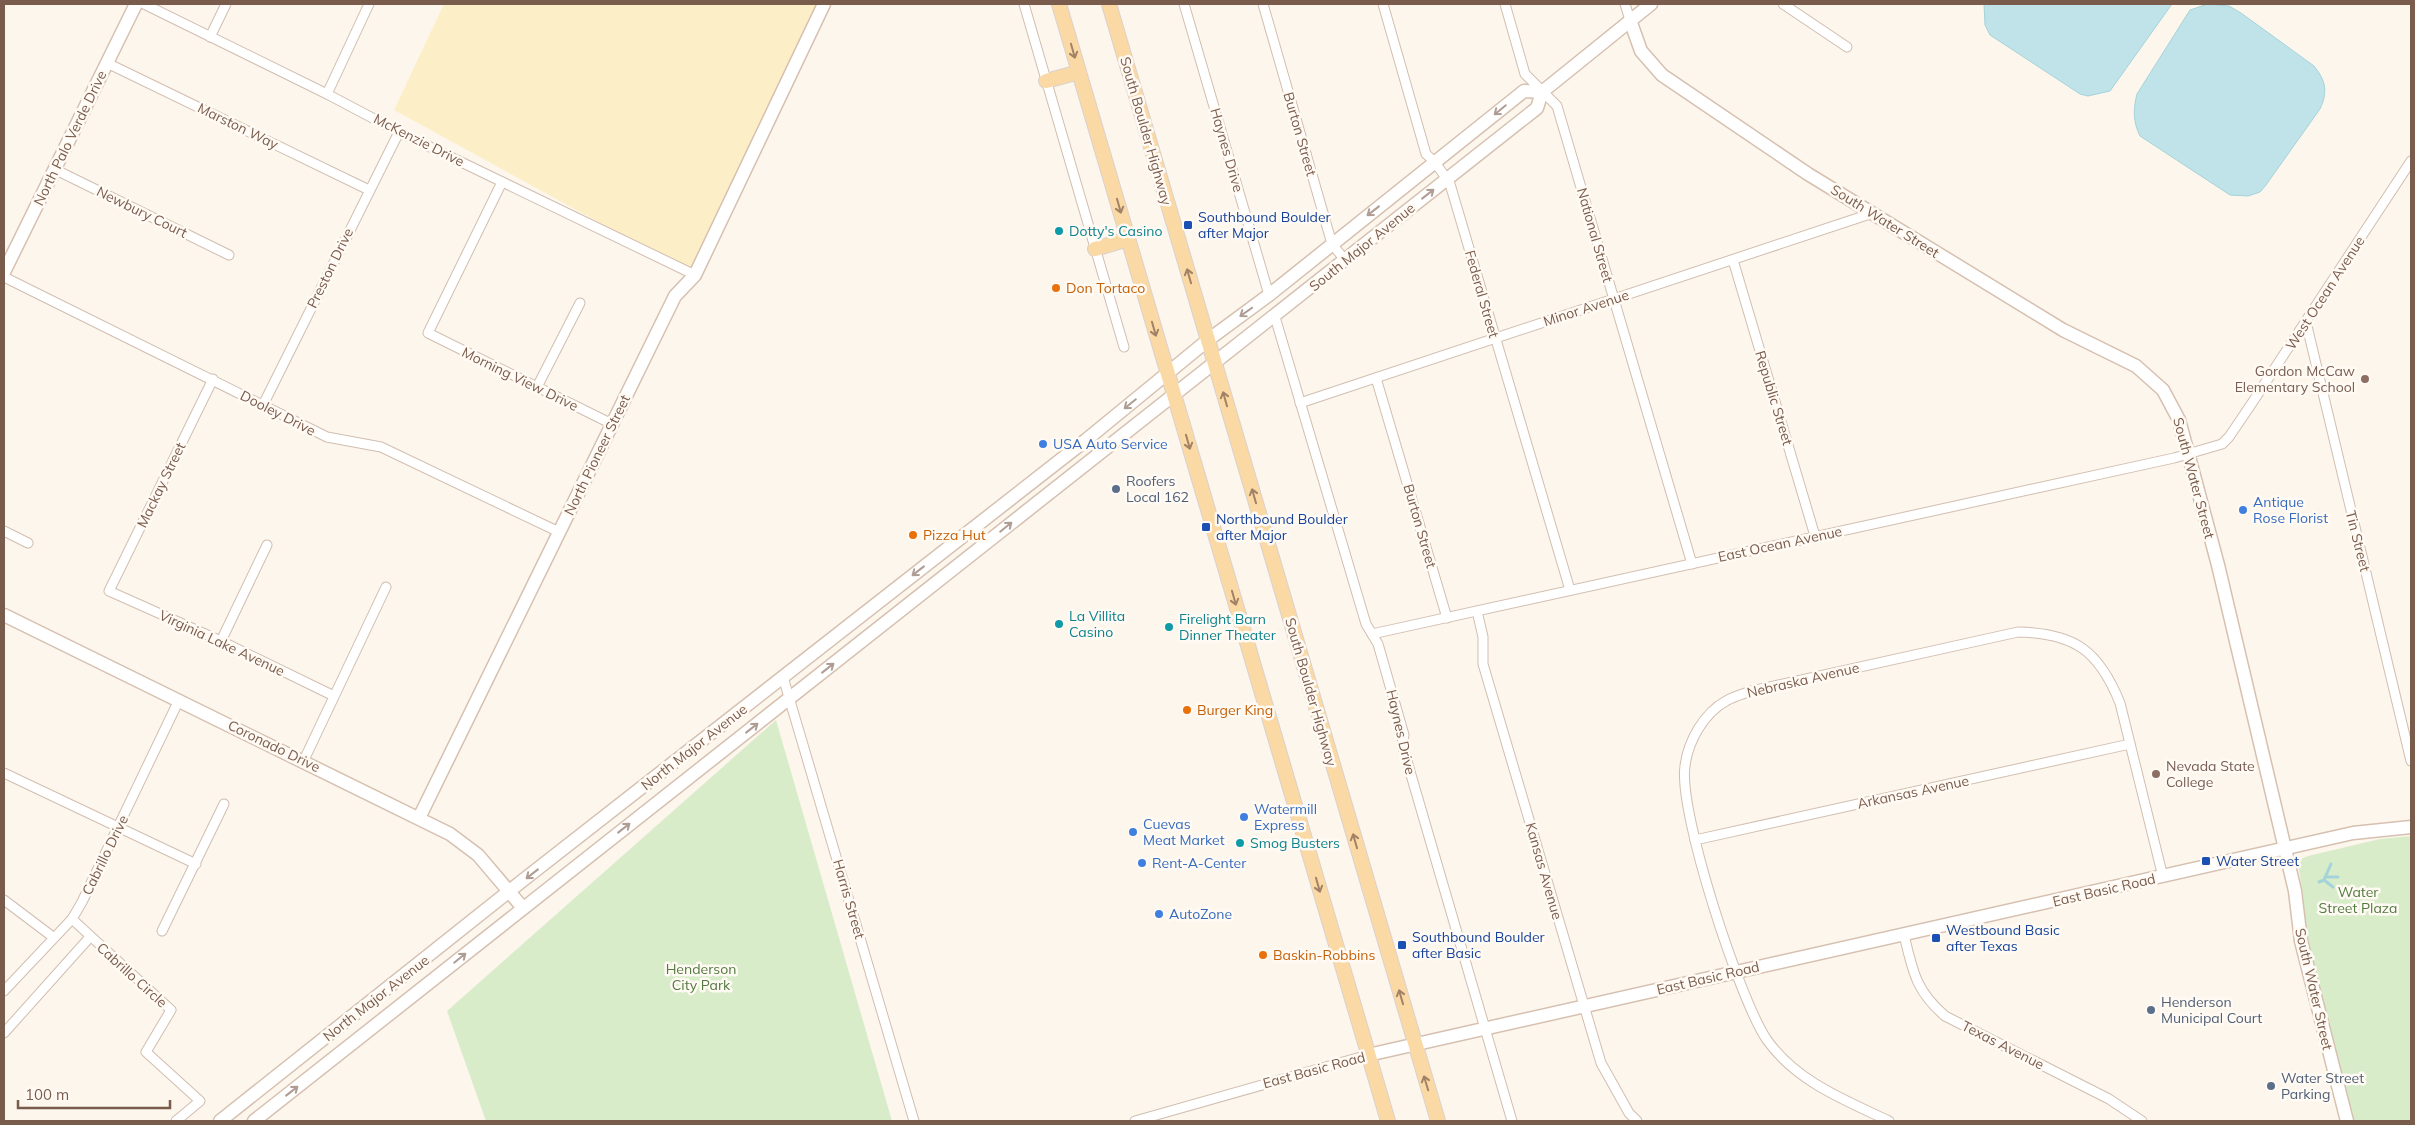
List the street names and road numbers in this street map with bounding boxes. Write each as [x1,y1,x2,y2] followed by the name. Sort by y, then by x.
[1116,55,1176,208] street label: South Boulder Highway
[29,68,111,208] street label: North Palo Verde Drive
[1279,90,1321,178] street label: Burton Street
[195,99,282,154] street label: Marston Way
[1206,106,1248,194] street label: Haynes Drive
[371,109,467,171] street label: McKenzie Drive
[1827,180,1943,262] street label: South Water Street
[94,182,190,242] street label: Newbury Court
[1573,186,1617,284] street label: National Street
[1306,199,1418,295] street label: South Major Avenue
[303,225,357,311] street label: Preston Drive
[2281,233,2369,353] street label: West Ocean Avenue
[1461,248,1503,340] street label: Federal Street
[1541,286,1631,330] street label: Minor Avenue
[459,343,581,415] street label: Morning View Drive
[1751,349,1797,448] street label: Republic Street
[237,386,319,440] street label: Dooley Drive
[560,392,634,518] street label: North Pioneer Street
[2169,415,2219,541] street label: South Water Street
[133,439,189,531] street label: Mackay Street
[1399,482,1441,570] street label: Burton Street
[2342,509,2374,574] street label: Tin Street
[1716,522,1844,566] street label: East Ocean Avenue
[156,606,288,680] street label: Virginia Lake Avenue
[1281,616,1341,769] street label: South Boulder Highway
[1745,658,1861,702] street label: Nebraska Avenue
[1382,688,1420,776] street label: Haynes Drive
[637,700,751,794] street label: North Major Avenue
[225,716,323,776] street label: Coronado Drive
[1855,771,1971,813] street label: Arkansas Avenue
[78,812,132,898] street label: Cabrillo Drive
[1522,820,1566,922] street label: Kansas Avenue
[829,857,869,941] street label: Harris Street
[2051,869,2157,911] street label: East Basic Road
[2291,926,2337,1052] street label: South Water Street
[93,939,171,1011] street label: Cabrillo Circle
[319,951,433,1045] street label: North Major Avenue
[1655,957,1761,999] street label: East Basic Road
[1959,1017,2047,1073] street label: Texas Avenue
[1261,1048,1367,1092] street label: East Basic Road

